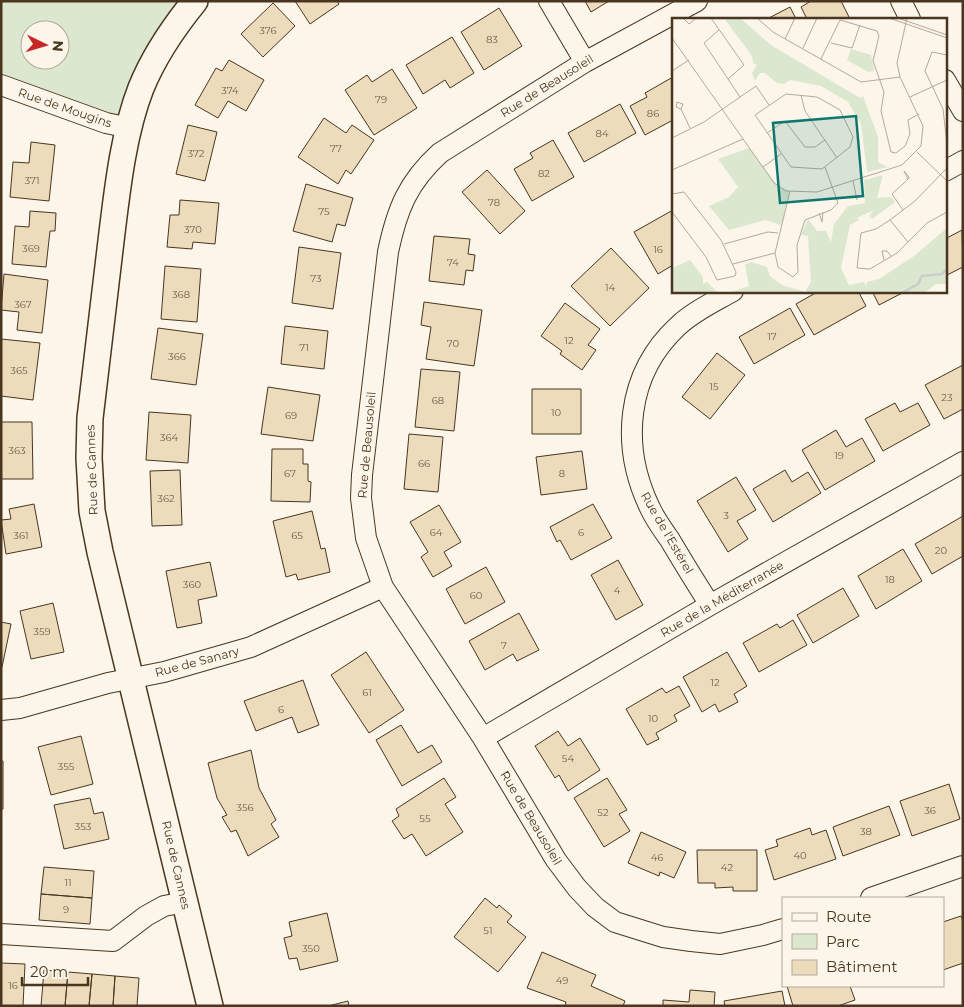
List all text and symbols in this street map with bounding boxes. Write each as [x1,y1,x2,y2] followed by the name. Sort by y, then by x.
[672,18,946,292] inset map
[20,20,70,70] north arrow
[259,24,277,37] house number: 376
[486,33,498,46] house number: 83
[48,40,67,53] text: N
[497,51,596,120] street label: Rue de Beausoleil
[16,84,114,131] street label: Rue de Mougins
[221,84,239,97] house number: 374
[375,93,387,106] house number: 79
[647,107,659,120] house number: 86
[596,127,609,140] house number: 84
[330,142,342,155] house number: 77
[187,147,205,160] house number: 372
[538,167,550,180] house number: 82
[24,174,40,187] house number: 371
[488,196,500,209] house number: 78
[318,205,330,218] house number: 75
[184,223,202,236] house number: 370
[22,242,40,255] house number: 369
[653,243,663,256] house number: 16
[447,256,459,269] house number: 74
[310,272,322,285] house number: 73
[605,281,615,294] house number: 14
[172,288,190,301] house number: 368
[14,298,32,311] house number: 367
[767,330,777,343] house number: 17
[564,334,574,347] house number: 12
[447,337,460,350] house number: 70
[299,341,309,354] house number: 71
[168,350,186,363] house number: 366
[10,364,28,377] house number: 365
[709,380,719,393] house number: 15
[354,391,379,499] street label: Rue de Beausoleil
[941,391,953,404] house number: 23
[432,394,444,407] house number: 68
[551,406,561,419] house number: 10
[285,409,297,422] house number: 69
[82,424,101,515] street label: Rue de Cannes
[160,431,179,444] house number: 364
[8,444,26,457] house number: 363
[834,449,844,462] house number: 19
[418,457,430,470] house number: 66
[284,467,296,480] house number: 67
[559,467,565,480] house number: 8
[638,489,697,576] street label: Rue de l'Estérel
[157,492,175,505] house number: 362
[723,509,729,522] house number: 3
[430,526,443,539] house number: 64
[578,526,584,539] house number: 6
[13,529,29,542] house number: 361
[291,529,303,542] house number: 65
[935,544,948,557] house number: 20
[658,557,786,640] street label: Rue de la Méditerranée
[885,573,895,586] house number: 18
[183,578,202,591] house number: 360
[614,584,621,597] house number: 4
[470,589,483,602] house number: 60
[33,625,51,638] house number: 359
[501,639,507,652] house number: 7
[153,643,241,680] street label: Rue de Sanary
[710,676,720,689] house number: 12
[362,686,372,699] house number: 61
[278,703,284,716] house number: 6
[648,712,658,725] house number: 10
[562,752,575,765] house number: 54
[58,760,75,773] house number: 355
[497,768,565,868] street label: Rue de Beausoleil
[236,801,254,814] house number: 356
[924,804,936,817] house number: 36
[597,806,609,819] house number: 52
[419,812,431,825] house number: 55
[159,819,194,911] street label: Rue de Cannes
[75,820,92,833] house number: 353
[860,825,872,838] house number: 38
[793,849,807,862] house number: 40
[651,851,663,864] house number: 46
[721,861,733,874] house number: 42
[64,876,72,889] house number: 11
[782,897,944,987] legend
[63,903,69,916] house number: 9
[826,907,871,926] text: Route
[483,924,493,937] house number: 51
[826,932,860,951] text: Parc
[302,942,320,955] house number: 350
[22,954,89,986] scale bar
[826,957,898,976] text: Bâtiment
[30,962,68,981] text: 20 m
[556,974,568,987] house number: 49
[8,979,18,992] house number: 16

